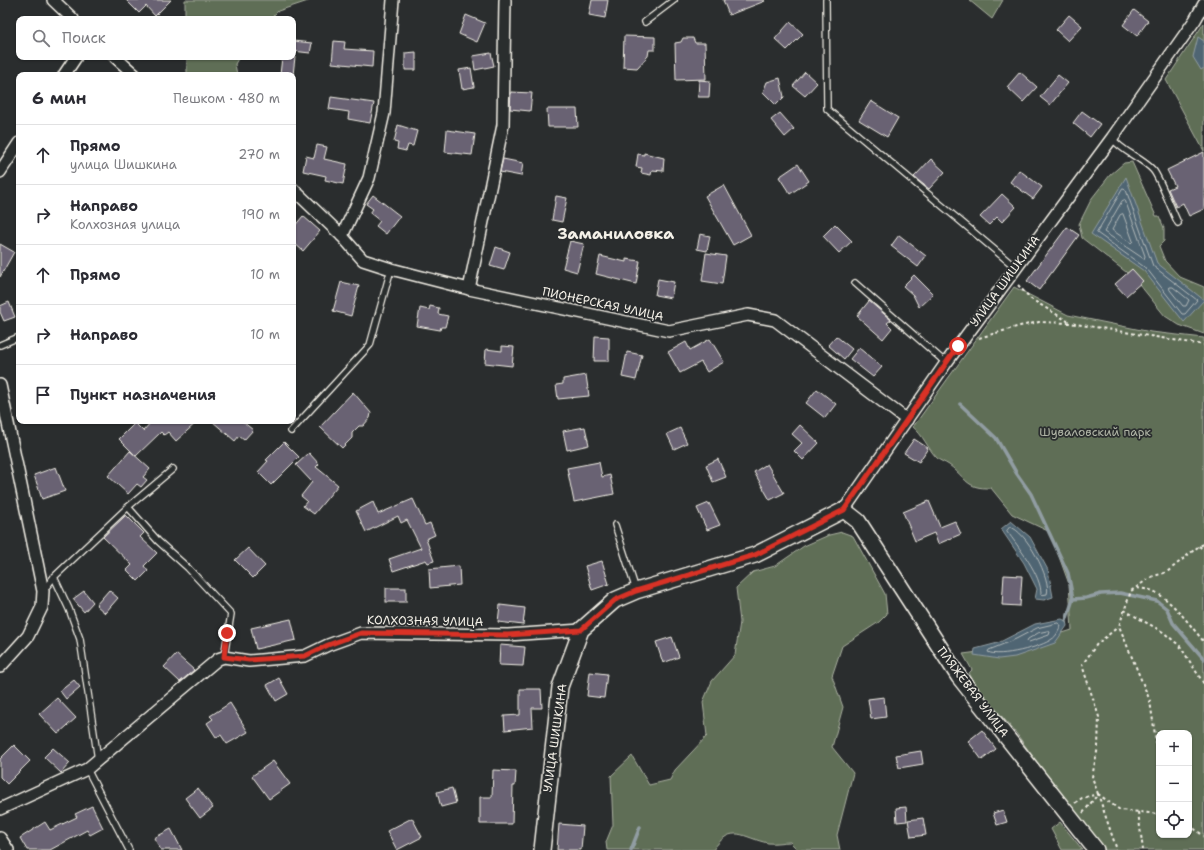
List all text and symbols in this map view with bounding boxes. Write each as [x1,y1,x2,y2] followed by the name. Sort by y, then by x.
[16,16,296,60] search box
[30,27,52,49] icon: search
[62,28,106,48] text: Поиск
[32,87,87,109] text: 6 мин
[173,90,280,107] text: Пешком · 480 m
[70,136,120,156] text: Прямо
[32,144,54,166] icon: ahead
[238,146,280,163] text: 270 m
[70,156,177,173] text: улица Шишкина
[70,196,138,216] text: Направо
[32,204,54,226] icon: right
[241,206,280,223] text: 190 m
[70,216,180,233] text: Колхозная улица
[558,223,674,244] district label: Заманиловка
[966,232,1044,330] street label: УЛИЦА ШИШКИНА
[32,264,54,286] icon: ahead
[70,265,120,285] text: Прямо
[250,266,280,283] text: 10 m
[541,283,665,325] street label: ПИОНЕРСКАЯ УЛИЦА
[32,324,54,346] icon: right
[70,325,138,345] text: Направо
[250,326,280,343] text: 10 m
[949,337,967,355] route start
[32,384,54,406] icon: arrive
[70,385,216,405] text: Пункт назначения
[1039,424,1151,440] park label: Шуваловский парк
[367,612,484,630] street label: КОЛХОЗНАЯ УЛИЦА
[218,624,236,642] route end
[934,643,1012,741] street label: ПЛЯЖЕВАЯ УЛИЦА
[539,682,571,793] street label: УЛИЦА ШИШКИНА
[1156,730,1192,838] map controls
[1156,730,1192,766] button: +
[1156,766,1192,802] button: −
[1156,802,1192,838] button: locate

